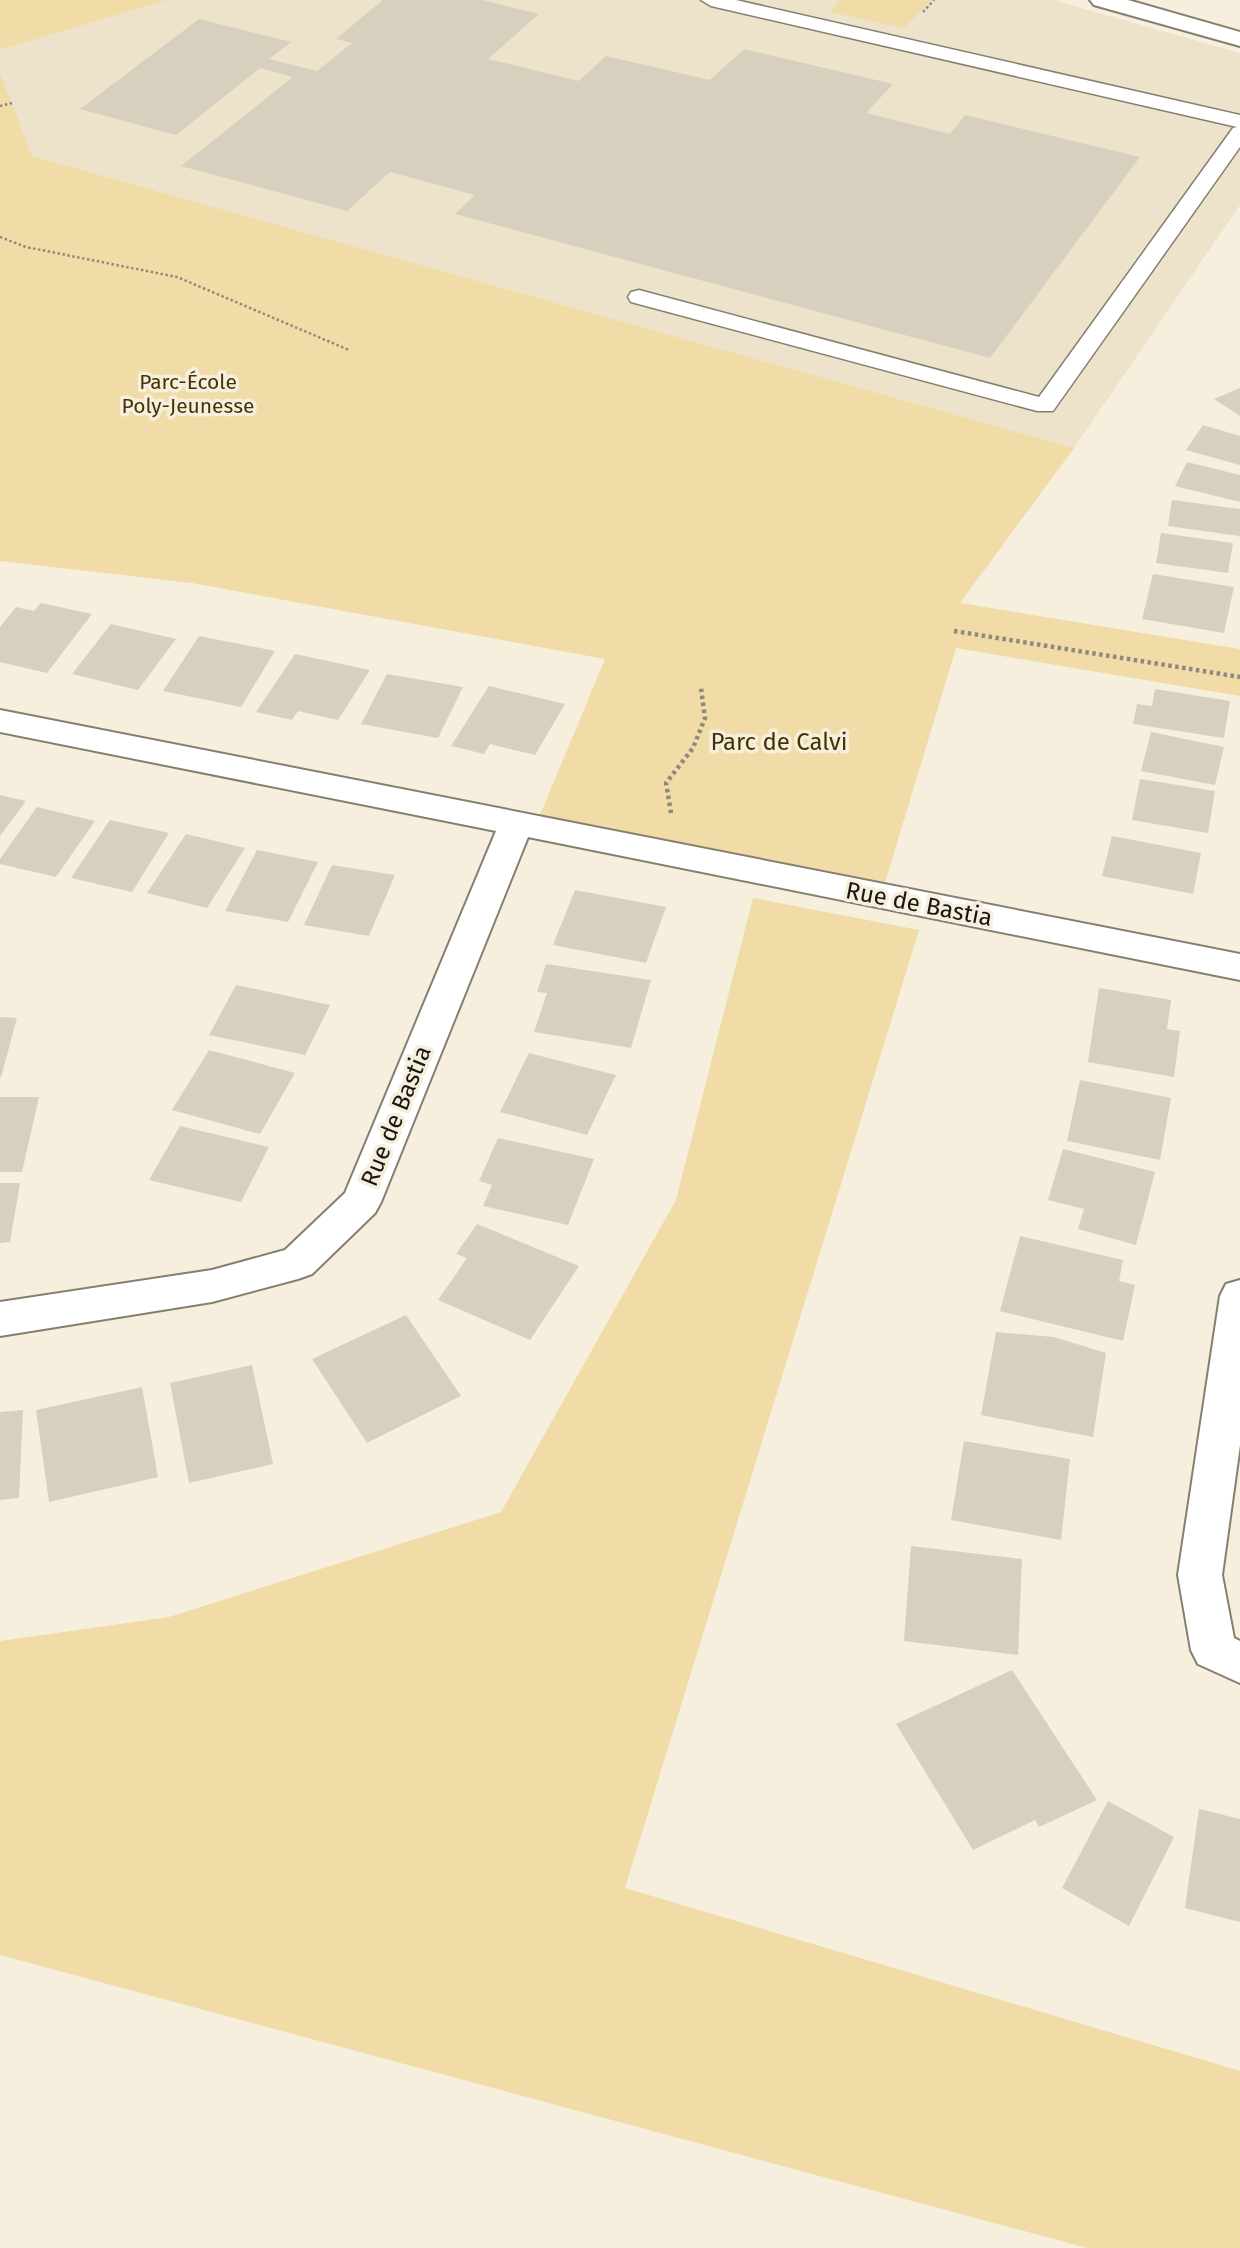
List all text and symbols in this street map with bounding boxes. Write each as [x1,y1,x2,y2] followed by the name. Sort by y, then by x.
[122,369,254,419] park label: Parc-École Poly-Jeunesse
[710,728,848,756] park label: Parc de Calvi
[843,876,995,932] street label: Rue de Bastia
[355,1042,437,1190] street label: Rue de Bastia

